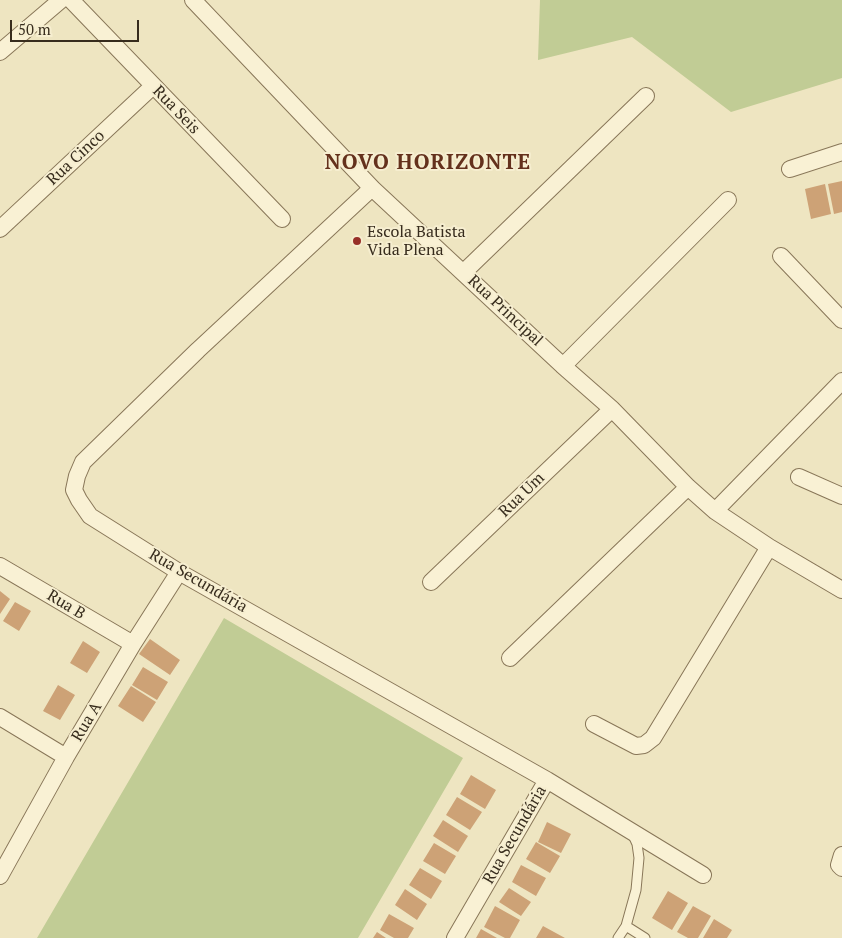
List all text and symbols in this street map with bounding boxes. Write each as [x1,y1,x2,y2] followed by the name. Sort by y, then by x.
[12,10,141,42] scale bar
[18,19,51,39] text: 50 m
[148,82,204,138] street label: Rua Seis
[43,126,109,190] street label: Rua Cinco
[323,150,533,176] district label: NOVO HORIZONTE
[367,222,466,260] place label: Escola Batista Vida Plena
[351,235,363,247] marker: Escola Batista Vida Plena
[464,271,546,351] street label: Rua Principal
[495,469,549,521] street label: Rua Um
[146,545,250,617] street label: Rua Secundária
[43,586,89,624] street label: Rua B
[68,699,106,745] street label: Rua A
[479,783,551,887] street label: Rua Secundária

